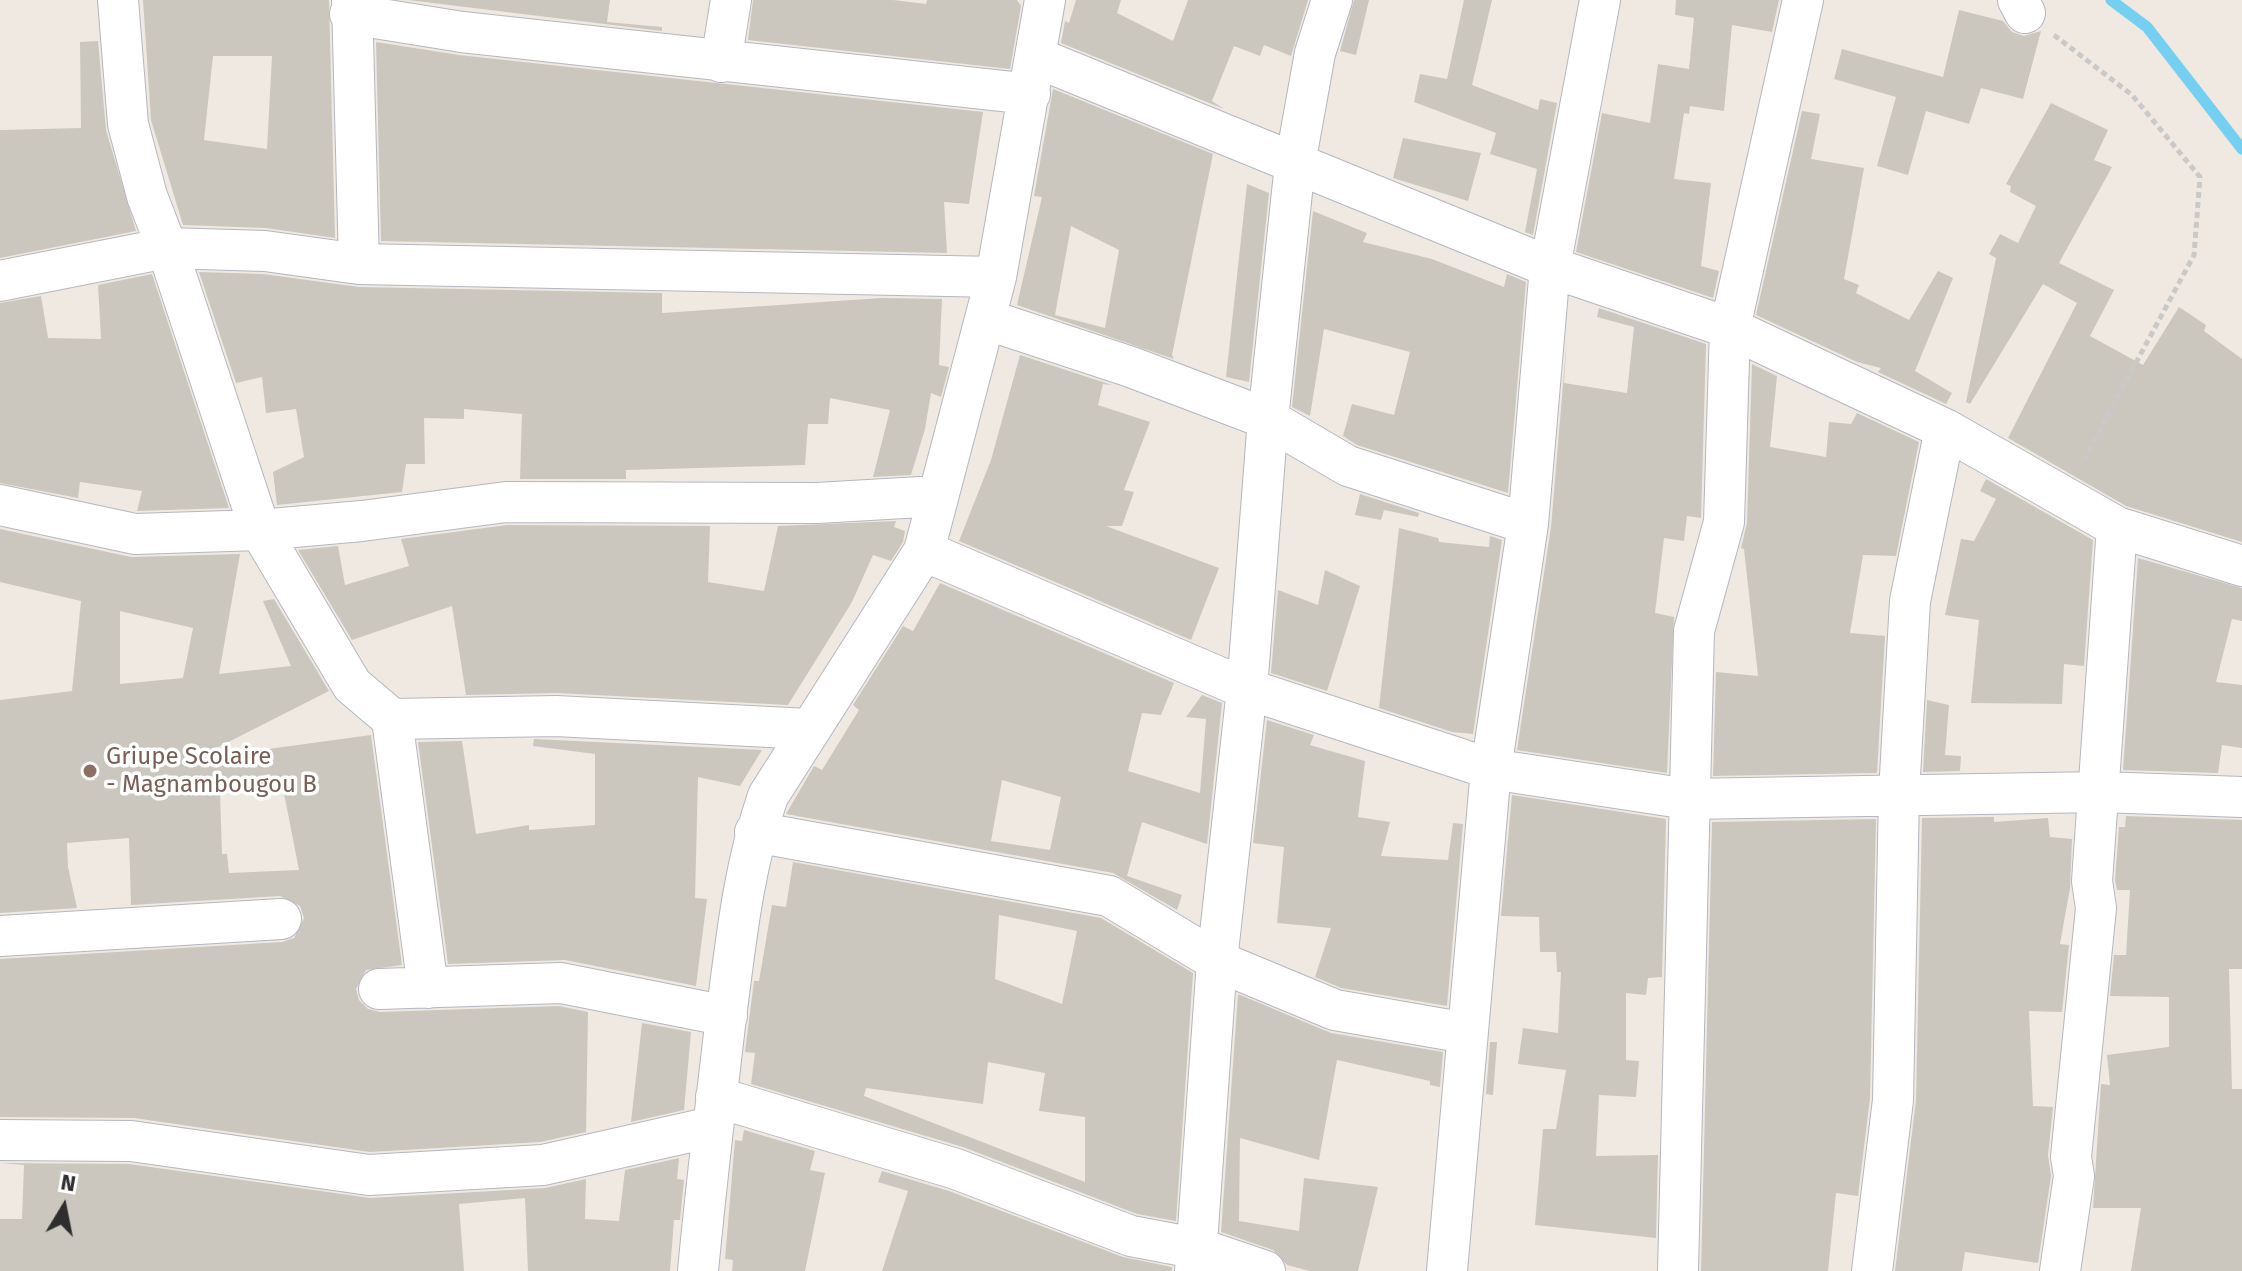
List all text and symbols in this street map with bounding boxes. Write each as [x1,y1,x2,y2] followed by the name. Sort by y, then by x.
[106,743,317,799] place label: Griupe Scolaire - Magnambougou B
[81,762,99,780] marker: Griupe Scolaire - Magnambougou B
[24,1167,104,1247] north arrow
[59,1168,78,1197] text: N

